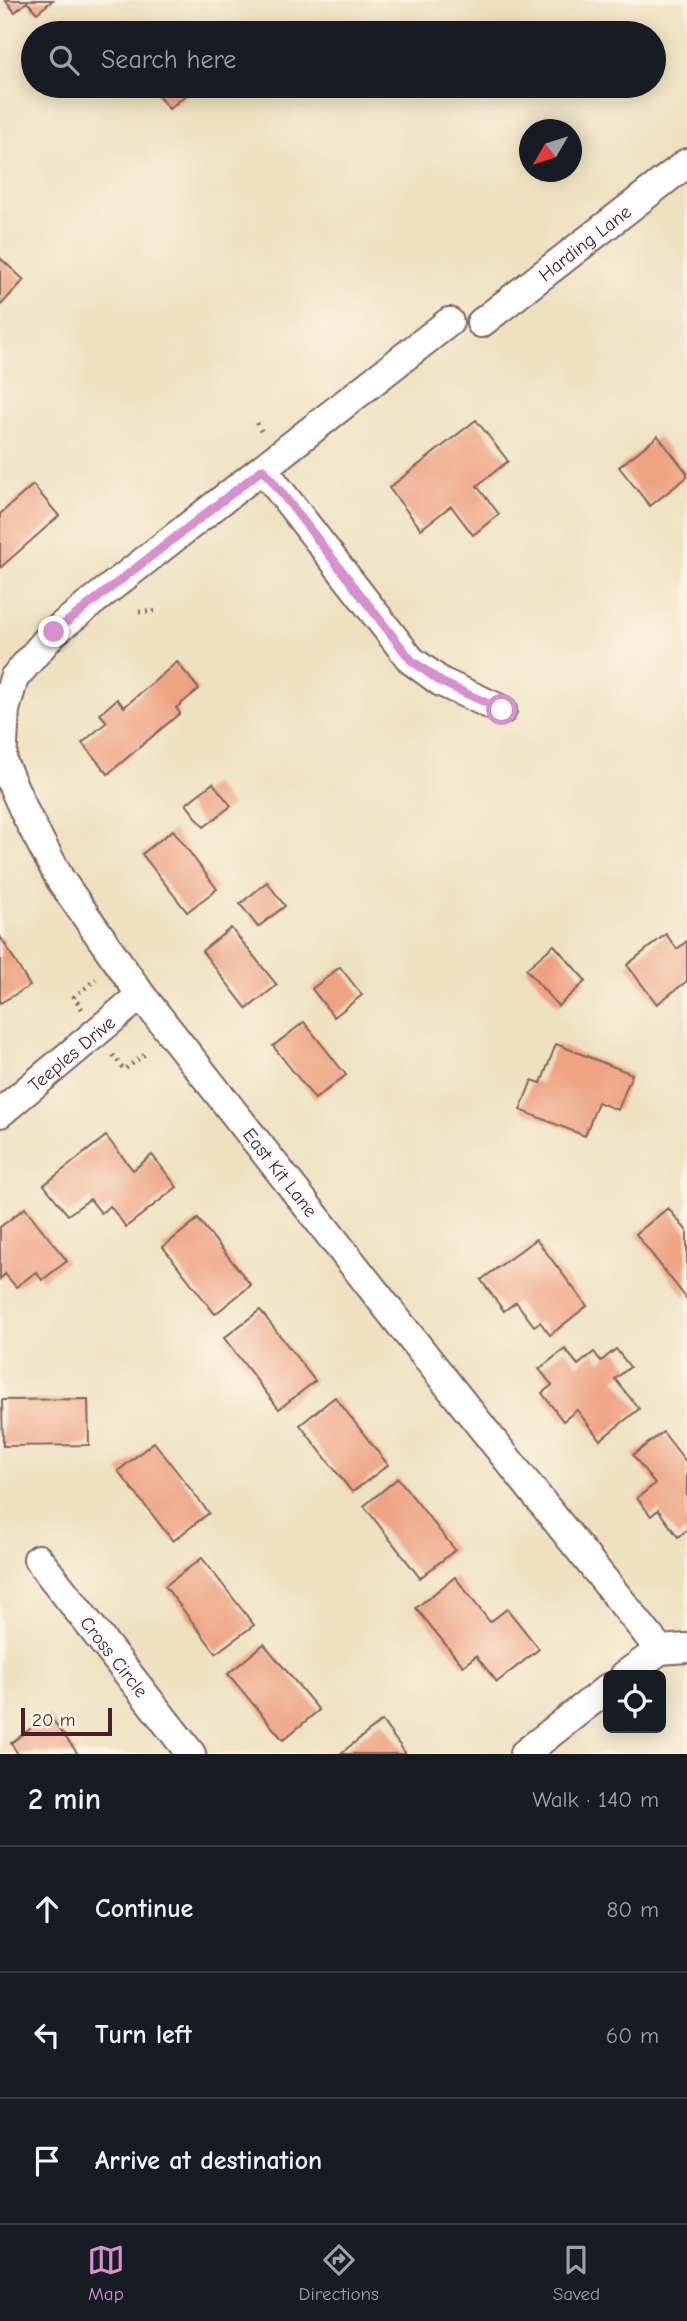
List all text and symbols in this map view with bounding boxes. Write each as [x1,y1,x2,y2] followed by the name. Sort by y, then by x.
[21,21,666,98] search box
[45,41,83,79] icon: search
[101,45,236,75] text: Search here
[519,119,582,182] north arrow
[535,201,636,286] street label: Harding Lane
[38,616,69,647] route end
[486,694,517,725] route start
[24,1011,120,1097] street label: Teeples Drive
[238,1124,321,1222] street label: East Kit Lane
[75,1612,152,1702] street label: Cross Circle
[603,1670,666,1733] map controls
[603,1670,666,1733] button: locate
[21,1705,112,1737] scale bar
[32,1709,76,1731] text: 20 m
[28,1782,101,1817] text: 2 min
[532,1786,659,1813] text: Walk · 140 m
[28,1890,66,1928] icon: ahead
[95,1894,193,1924] text: Continue
[606,1896,659,1923] text: 80 m
[28,2016,66,2054] icon: left
[95,2020,192,2050] text: Turn left
[606,2022,659,2049] text: 60 m
[28,2142,66,2180] icon: arrive
[95,2146,322,2176] text: Arrive at destination
[87,2241,125,2305] tab: Map
[299,2241,379,2305] tab: Directions
[553,2241,600,2305] tab: Saved

